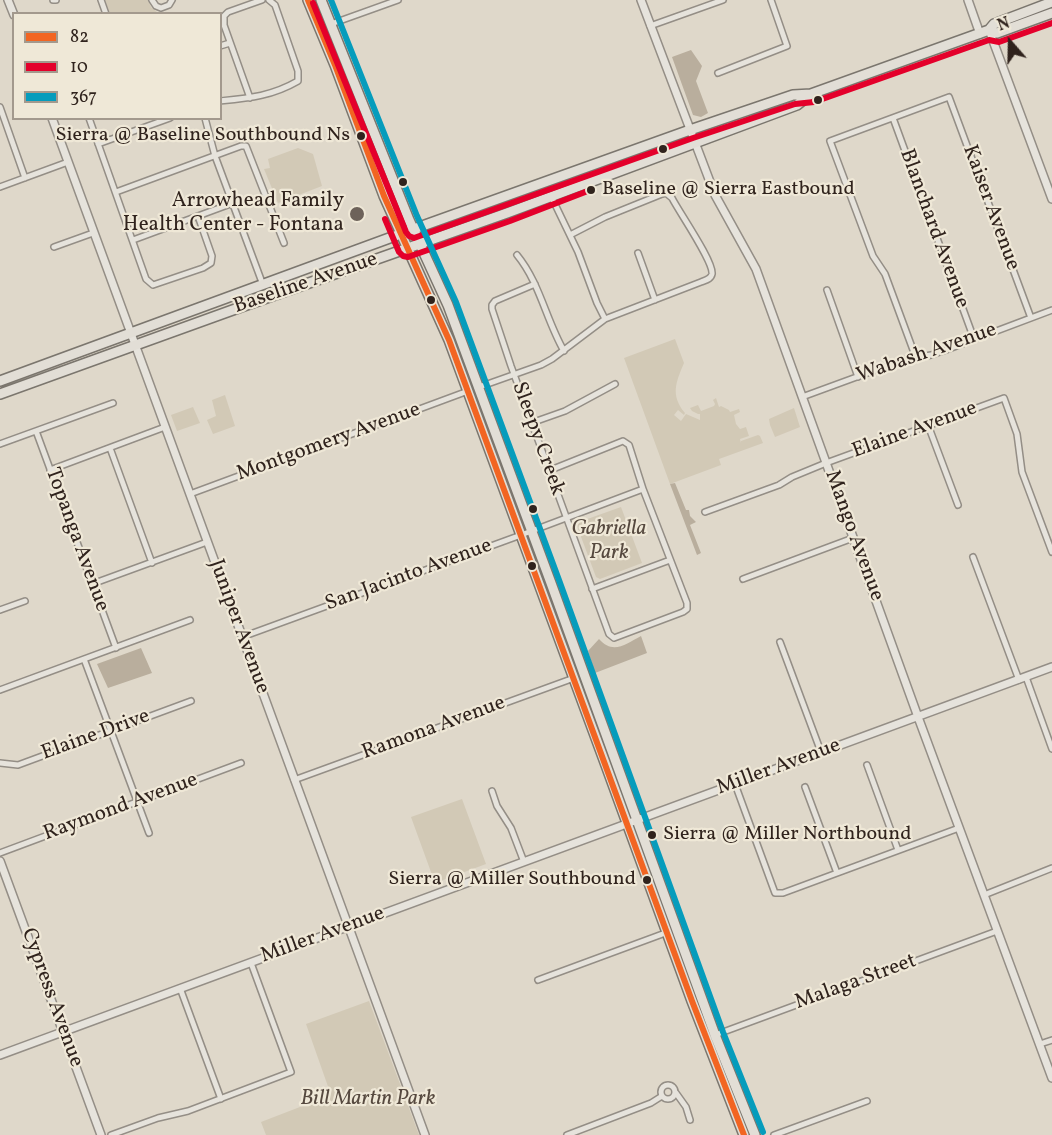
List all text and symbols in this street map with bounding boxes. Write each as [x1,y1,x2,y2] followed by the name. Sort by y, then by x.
[12,12,222,120] legend
[980,12,1040,72] north arrow
[995,13,1013,37] text: N
[70,25,89,50] text: 82
[70,55,88,80] text: 10
[70,85,97,110] text: 367
[812,94,824,106] unlabelled marker
[56,124,350,148] place label: Sierra @ Baseline Southbound Ns
[355,130,367,142] marker: Sierra @ Baseline Southbound Ns
[956,142,1024,274] street label: Kaiser Avenue
[657,143,669,155] unlabelled marker
[892,146,974,312] street label: Blanchard Avenue
[397,176,409,188] unlabelled marker
[602,178,855,202] place label: Baseline @ Sierra Eastbound
[585,184,597,196] marker: Baseline @ Sierra Eastbound
[123,189,344,239] place label: Arrowhead Family Health Center - Fontana
[348,205,366,223] marker: Arrowhead Family Health Center - Fontana
[231,248,381,320] street label: Baseline Avenue
[425,294,437,306] unlabelled marker
[854,318,1000,390] street label: Wabash Avenue
[505,379,569,499] street label: Sleepy Creek
[849,397,981,465] street label: Elaine Avenue
[234,398,424,488] street label: Montgomery Avenue
[38,465,114,615] street label: Topanga Avenue
[818,467,888,605] street label: Mango Avenue
[527,503,539,515] unlabelled marker
[572,517,646,567] park label: Gabriella Park
[322,534,496,618] street label: San Jacinto Avenue
[202,556,274,698] street label: Juniper Avenue
[526,560,538,572] unlabelled marker
[359,691,509,767] street label: Ramona Avenue
[38,705,154,767] street label: Elaine Drive
[714,734,844,802] street label: Miller Avenue
[40,768,202,848] street label: Raymond Avenue
[663,823,912,847] place label: Sierra @ Miller Northbound
[646,829,658,841] marker: Sierra @ Miller Northbound
[388,868,636,892] place label: Sierra @ Miller Southbound
[641,874,653,886] marker: Sierra @ Miller Southbound
[258,902,388,970] street label: Miller Avenue
[14,925,88,1071] street label: Cypress Avenue
[792,949,920,1017] street label: Malaga Street
[301,1087,435,1113] park label: Bill Martin Park

